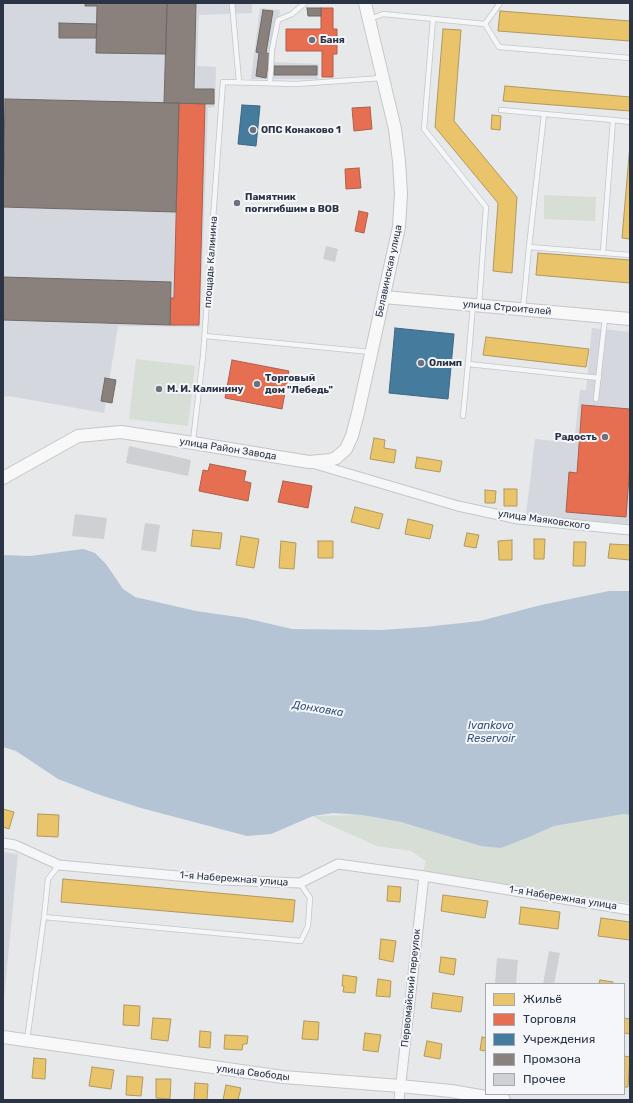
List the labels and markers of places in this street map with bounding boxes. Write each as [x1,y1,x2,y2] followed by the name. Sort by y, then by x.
[320,34,345,46] place label: Баня
[307,35,317,45] marker: Баня
[261,124,341,136] place label: ОПС Конаково 1
[248,125,258,135] marker: ОПС Конаково 1
[245,191,339,214] place label: Памятник погигибшим в ВОВ
[232,198,242,208] marker: Памятник погигибшим в ВОВ
[429,357,462,369] place label: Олимп
[416,358,426,368] marker: Олимп
[265,372,333,396] place label: Торговый дом "Лебедь"
[252,379,262,389] marker: Торговый дом "Лебедь"
[167,383,244,395] place label: М. И. Калинину
[154,384,164,394] marker: М. И. Калинину
[555,431,597,443] place label: Радость
[600,432,610,442] marker: Радость

